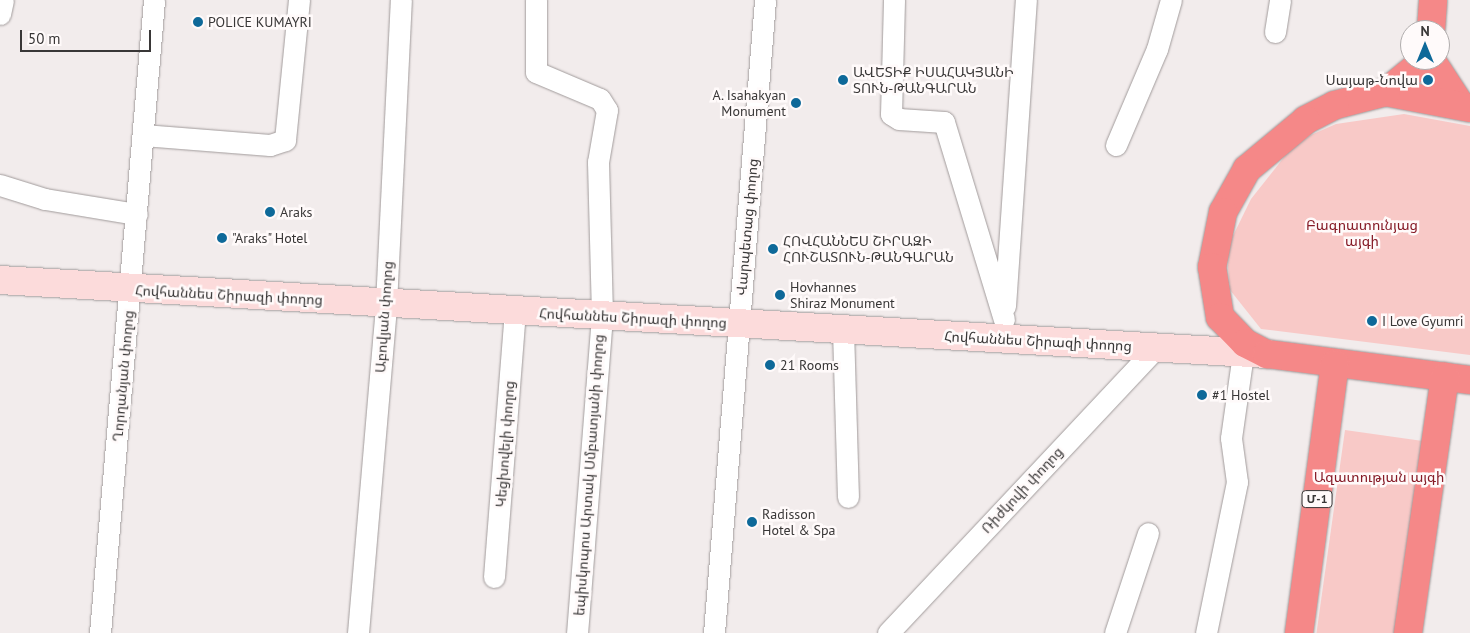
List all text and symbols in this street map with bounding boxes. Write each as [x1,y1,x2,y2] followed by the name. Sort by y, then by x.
[208,14,312,30] place label: POLICE KUMAYRI
[192,16,204,28] marker: POLICE KUMAYRI
[22,20,154,52] scale bar
[1400,20,1450,70] north arrow
[1420,22,1430,40] text: N
[28,29,61,48] text: 50 m
[853,64,1014,96] place label: ԱՎԵՏԻՔ ԻՍԱՀԱԿՅԱՆԻ ՏՈՒՆ-ԹԱՆԳԱՐԱՆ
[1326,72,1418,88] place label: Սայաթ-Նովա
[837,74,849,86] marker: ԱՎԵՏԻՔ ԻՍԱՀԱԿՅԱՆԻ ՏՈՒՆ-ԹԱՆԳԱՐԱՆ
[1422,74,1434,86] marker: Սայաթ-Նովա
[711,87,786,120] place label: A. Isahakyan Monument
[790,97,802,109] marker: A. Isahakyan Monument
[733,158,761,296] street label: Վարպետաց փողոց
[280,204,312,220] place label: Araks
[264,206,276,218] marker: Araks
[1306,217,1418,250] park label: Բագրատունյաց այգի
[232,230,309,246] place label: "Araks" Hotel
[216,232,228,244] marker: "Araks" Hotel
[783,233,954,266] place label: ՀՈՎՀԱՆՆԵՍ ՇԻՐԱԶԻ ՀՈՒՇԱՏՈՒՆ-ԹԱՆԳԱՐԱՆ
[767,243,779,255] marker: ՀՈՎՀԱՆՆԵՍ ՇԻՐԱԶԻ ՀՈՒՇԱՏՈՒՆ-ԹԱՆԳԱՐԱՆ
[372,261,396,373] street label: Աբովյան փողոց
[790,279,895,312] place label: Hovhannes Shiraz Monument
[135,282,323,308] street label: Հովհաննես Շիրազի փողոց
[774,289,786,301] marker: Hovhannes Shiraz Monument
[539,305,727,331] street label: Հովհաննես Շիրազի փողոց
[109,310,137,442] street label: Ղորղանյան փողոց
[1382,313,1464,329] place label: I Love Gyumri
[1366,315,1378,327] marker: I Love Gyumri
[944,328,1132,354] street label: Հովհաննես Շիրազի փողոց
[571,334,607,616] street label: եպիսկոպոս Արտակ Սմբատյանի փողոց
[780,357,839,373] place label: 21 Rooms
[764,359,776,371] marker: 21 Rooms
[492,380,518,508] street label: Կեցխովելի փողոց
[1212,387,1270,403] place label: #1 Hostel
[1196,389,1208,401] marker: #1 Hostel
[978,443,1066,537] street label: Ռիժկովի փողոց
[1314,469,1444,485] park label: Ազատության այգի
[1301,489,1333,508] road number: Մ-1
[762,506,836,538] place label: Radisson Hotel & Spa
[746,516,758,528] marker: Radisson Hotel & Spa

